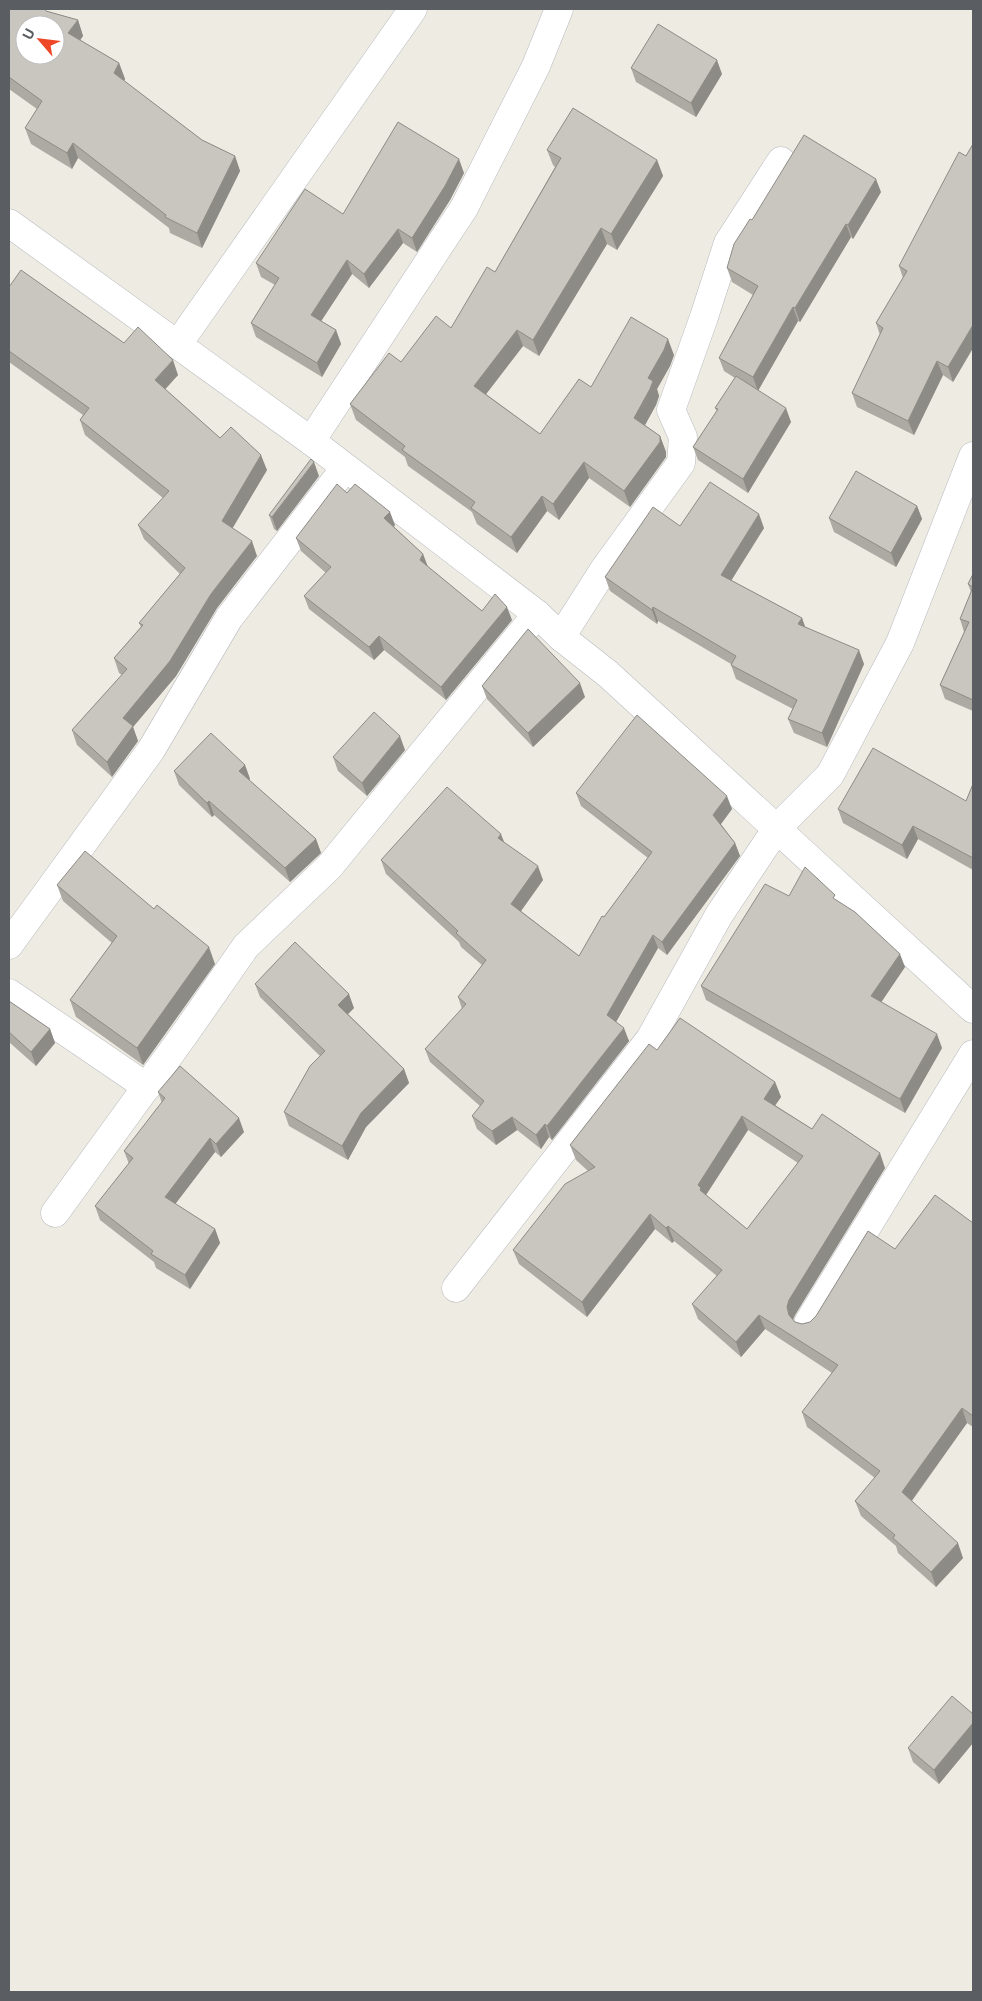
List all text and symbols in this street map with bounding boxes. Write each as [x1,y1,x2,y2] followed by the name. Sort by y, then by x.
[15,15,65,65] north arrow
[17,25,39,43] text: U

